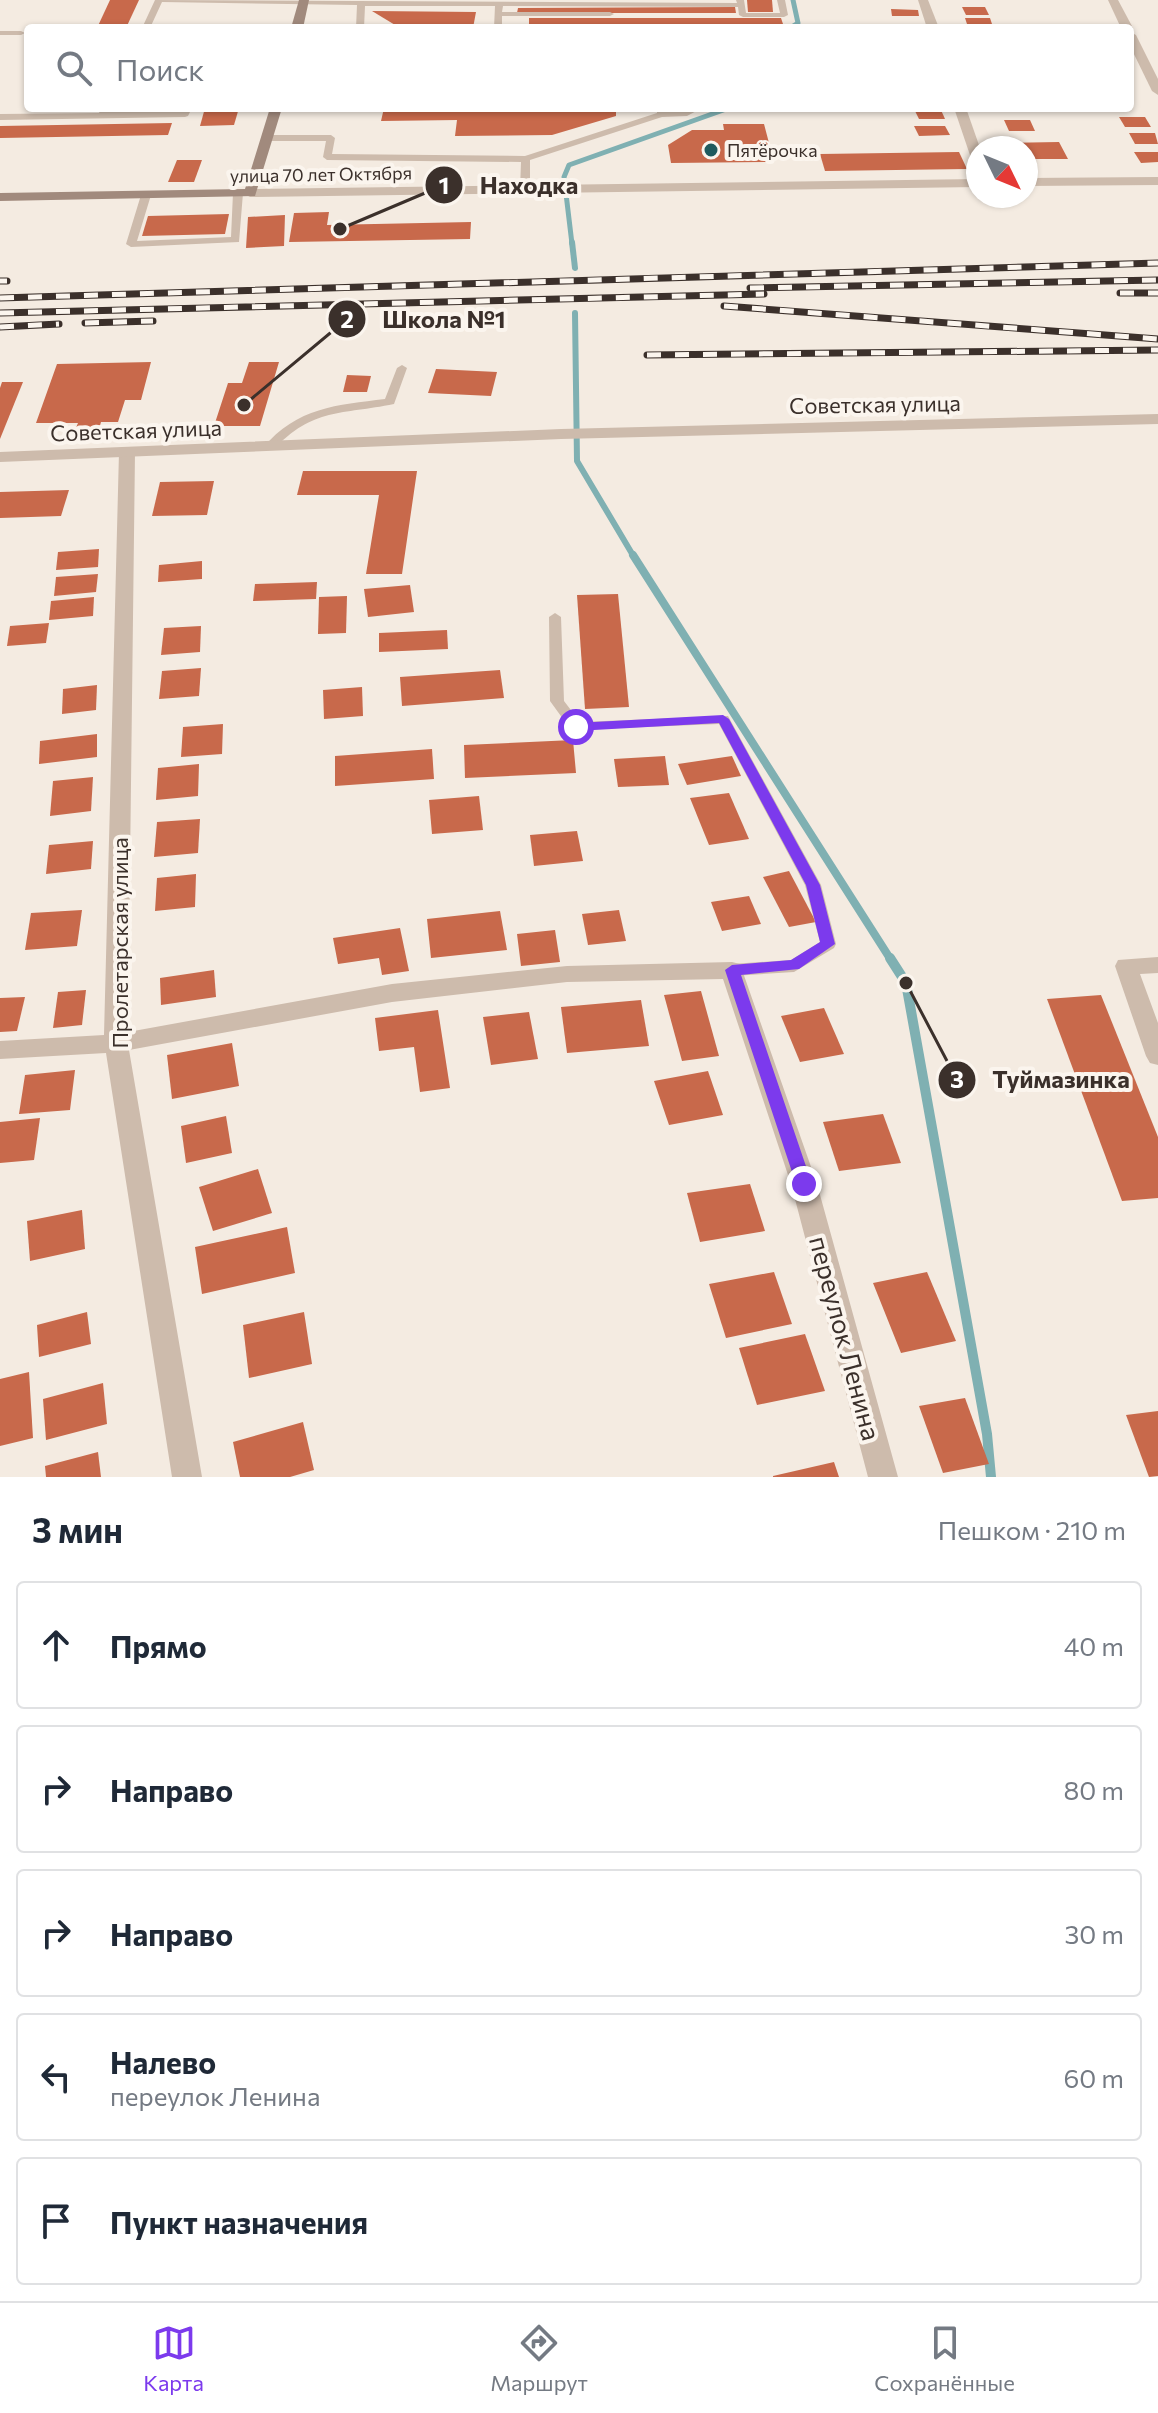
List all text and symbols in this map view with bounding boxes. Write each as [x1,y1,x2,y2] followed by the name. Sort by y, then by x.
[24,24,1134,112] search box
[52,46,96,90] icon: search
[116,50,204,87] text: Поиск
[966,136,1038,208] north arrow
[727,139,818,161] place label: Пятёрочка
[702,141,720,159] marker: Пятёрочка
[230,161,412,187] street label: улица 70 лет Октября
[424,161,594,209] callout: Находка
[439,170,449,199] text: 1
[480,170,578,199] text: Находка
[327,295,522,343] callout: Школа №1
[340,304,354,333] text: 2
[382,304,506,333] text: Школа №1
[789,389,961,419] street label: Советская улица
[50,414,222,446] street label: Советская улица
[558,709,594,745] route start
[106,837,133,1049] street label: Пролетарская улица
[937,1056,1146,1104] callout: Туймазинка
[950,1064,964,1093] text: 3
[992,1064,1130,1093] text: Туймазинка
[786,1166,822,1202] route end
[804,1232,888,1444] street label: переулок Ленина
[32,1508,123,1550] text: 3 мин
[938,1514,1126,1545] text: Пешком · 210 m
[34,1623,78,1667] icon: ahead
[110,1627,207,1664] text: Прямо
[1064,1630,1124,1661] text: 40 m
[34,1767,78,1811] icon: right
[110,1771,233,1808] text: Направо
[1064,1774,1124,1805] text: 80 m
[34,1911,78,1955] icon: right
[110,1915,233,1952] text: Направо
[1065,1918,1124,1949] text: 30 m
[110,2043,216,2080] text: Налево
[34,2055,78,2099] icon: left
[1064,2062,1124,2093] text: 60 m
[110,2080,320,2111] text: переулок Ленина
[34,2199,78,2243] icon: arrive
[110,2203,368,2240] text: Пункт назначения
[143,2321,204,2396] tab: Карта
[490,2321,588,2396] tab: Маршрут
[874,2321,1015,2396] tab: Сохранённые

